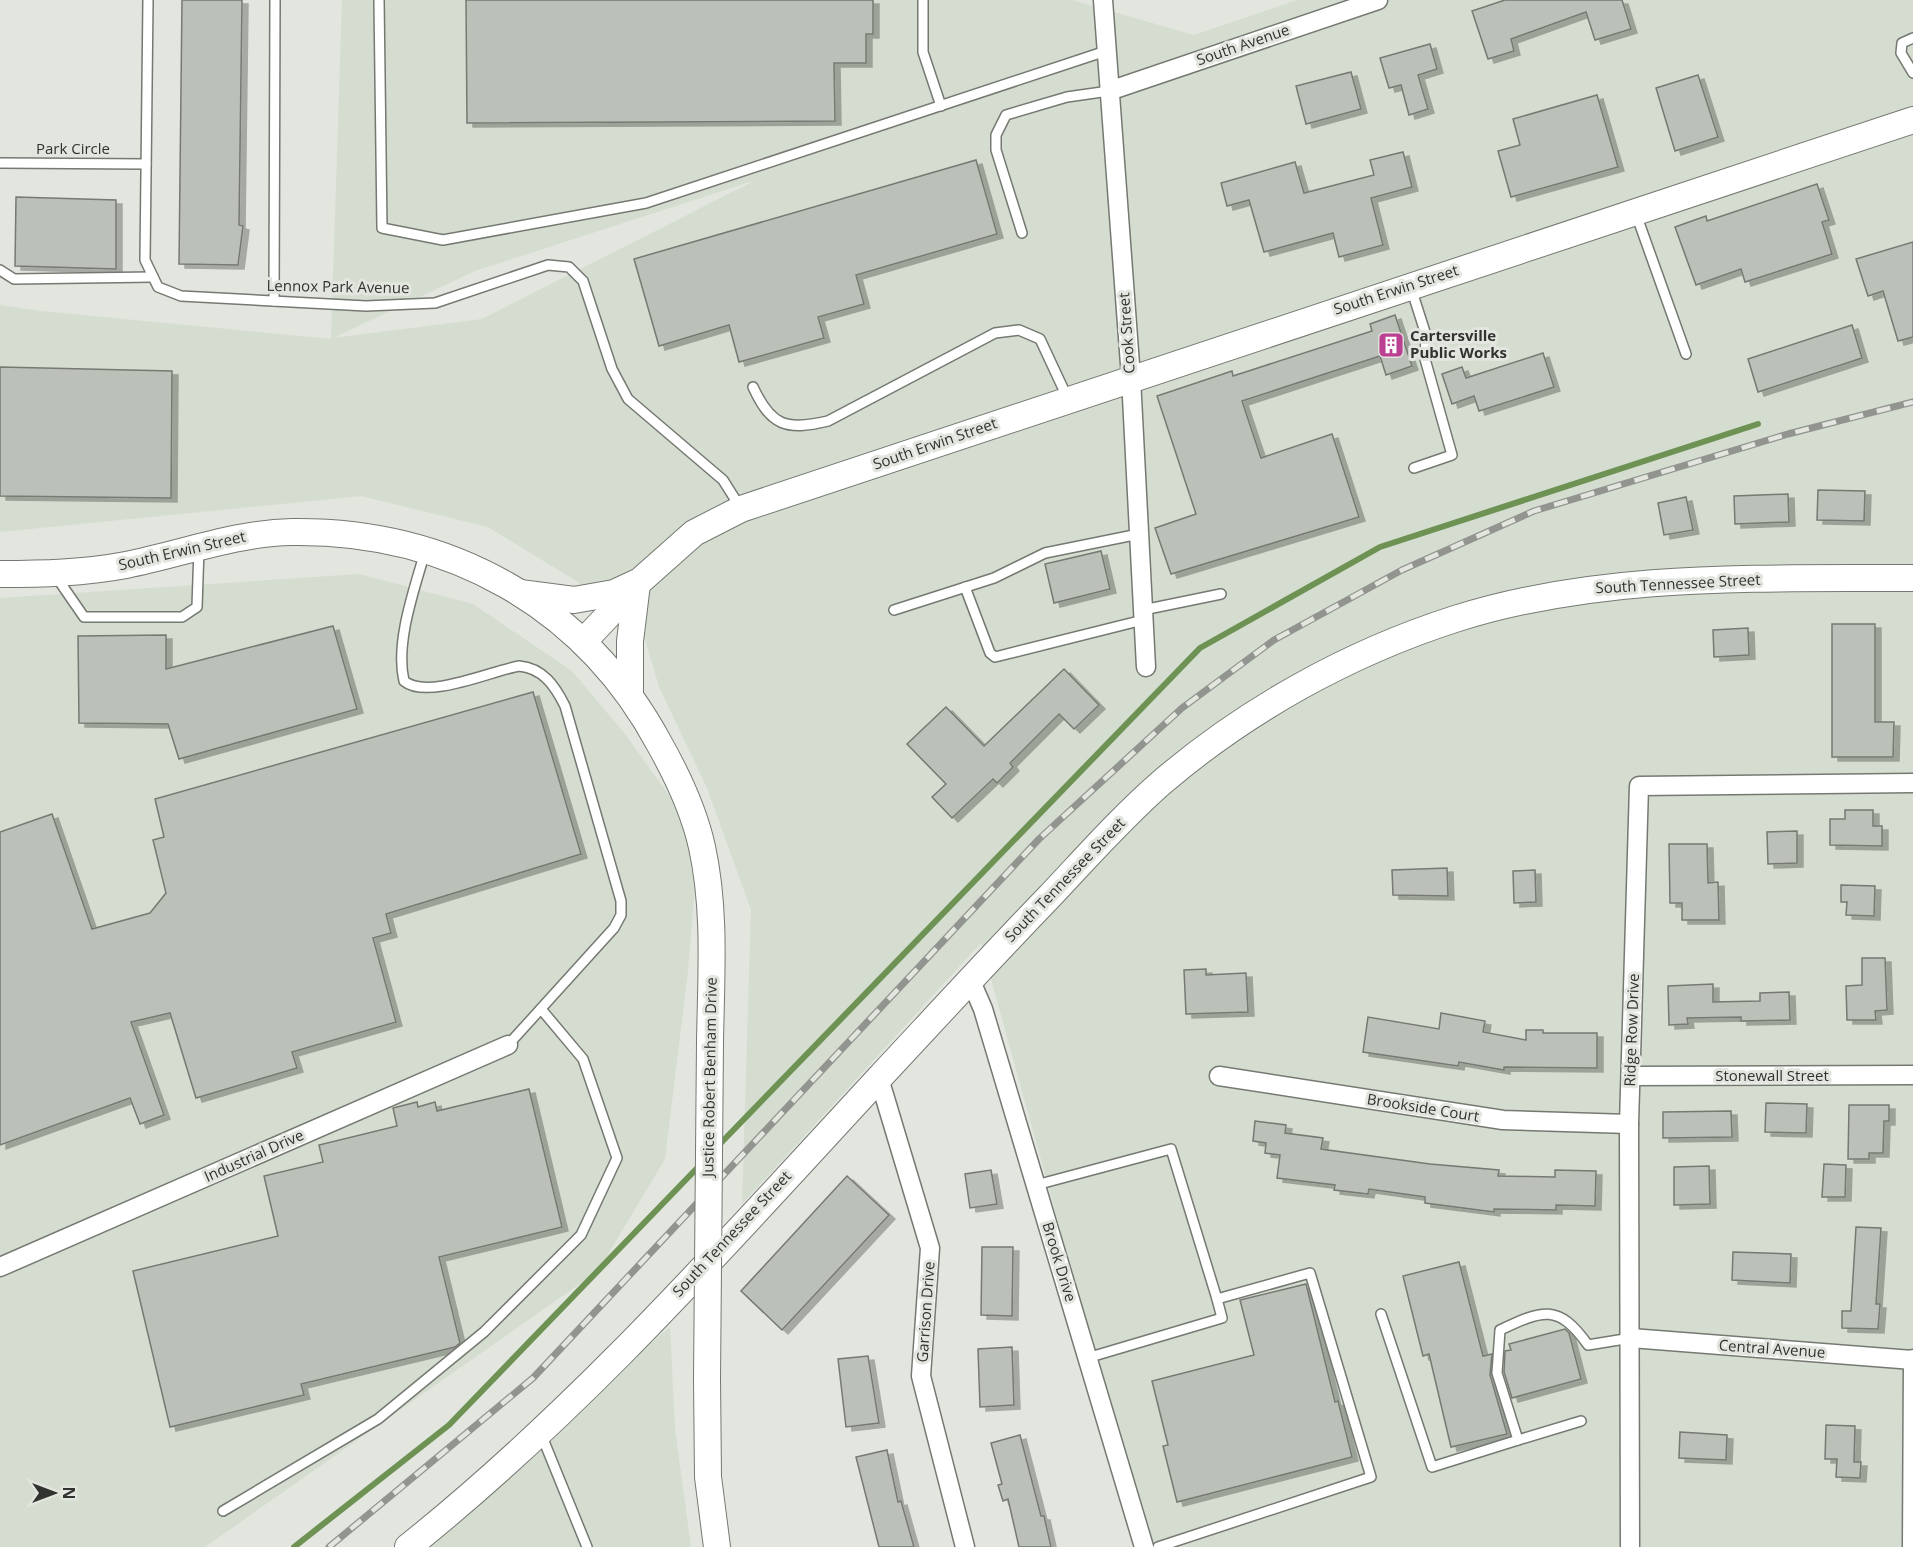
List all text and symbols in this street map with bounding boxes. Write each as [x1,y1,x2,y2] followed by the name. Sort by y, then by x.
[1194,19,1292,69] street label: South Avenue
[36,138,110,158] street label: Park Circle
[1331,259,1460,319] street label: South Erwin Street
[266,275,410,297] street label: Lennox Park Avenue
[1113,292,1139,374] street label: Cook Street
[1410,325,1507,362] place label: Cartersville Public Works
[1376,330,1406,360] building icon: Cartersville Public Works
[870,412,999,474] street label: South Erwin Street
[116,526,247,574] street label: South Erwin Street
[1595,569,1761,597] street label: South Tennessee Street
[1000,813,1129,946] street label: South Tennessee Street
[1619,973,1643,1087] street label: Ridge Row Drive
[697,977,721,1179] street label: Justice Robert Benham Drive
[1715,1065,1829,1085] street label: Stonewall Street
[1366,1088,1481,1126] street label: Brookside Court
[201,1124,306,1186] street label: Industrial Drive
[668,1166,795,1301] street label: South Tennessee Street
[1038,1219,1082,1304] street label: Brook Drive
[911,1261,939,1363] street label: Garrison Drive
[1718,1334,1826,1362] street label: Central Avenue
[24,1463,84,1523] north arrow
[58,1486,80,1500] text: N

